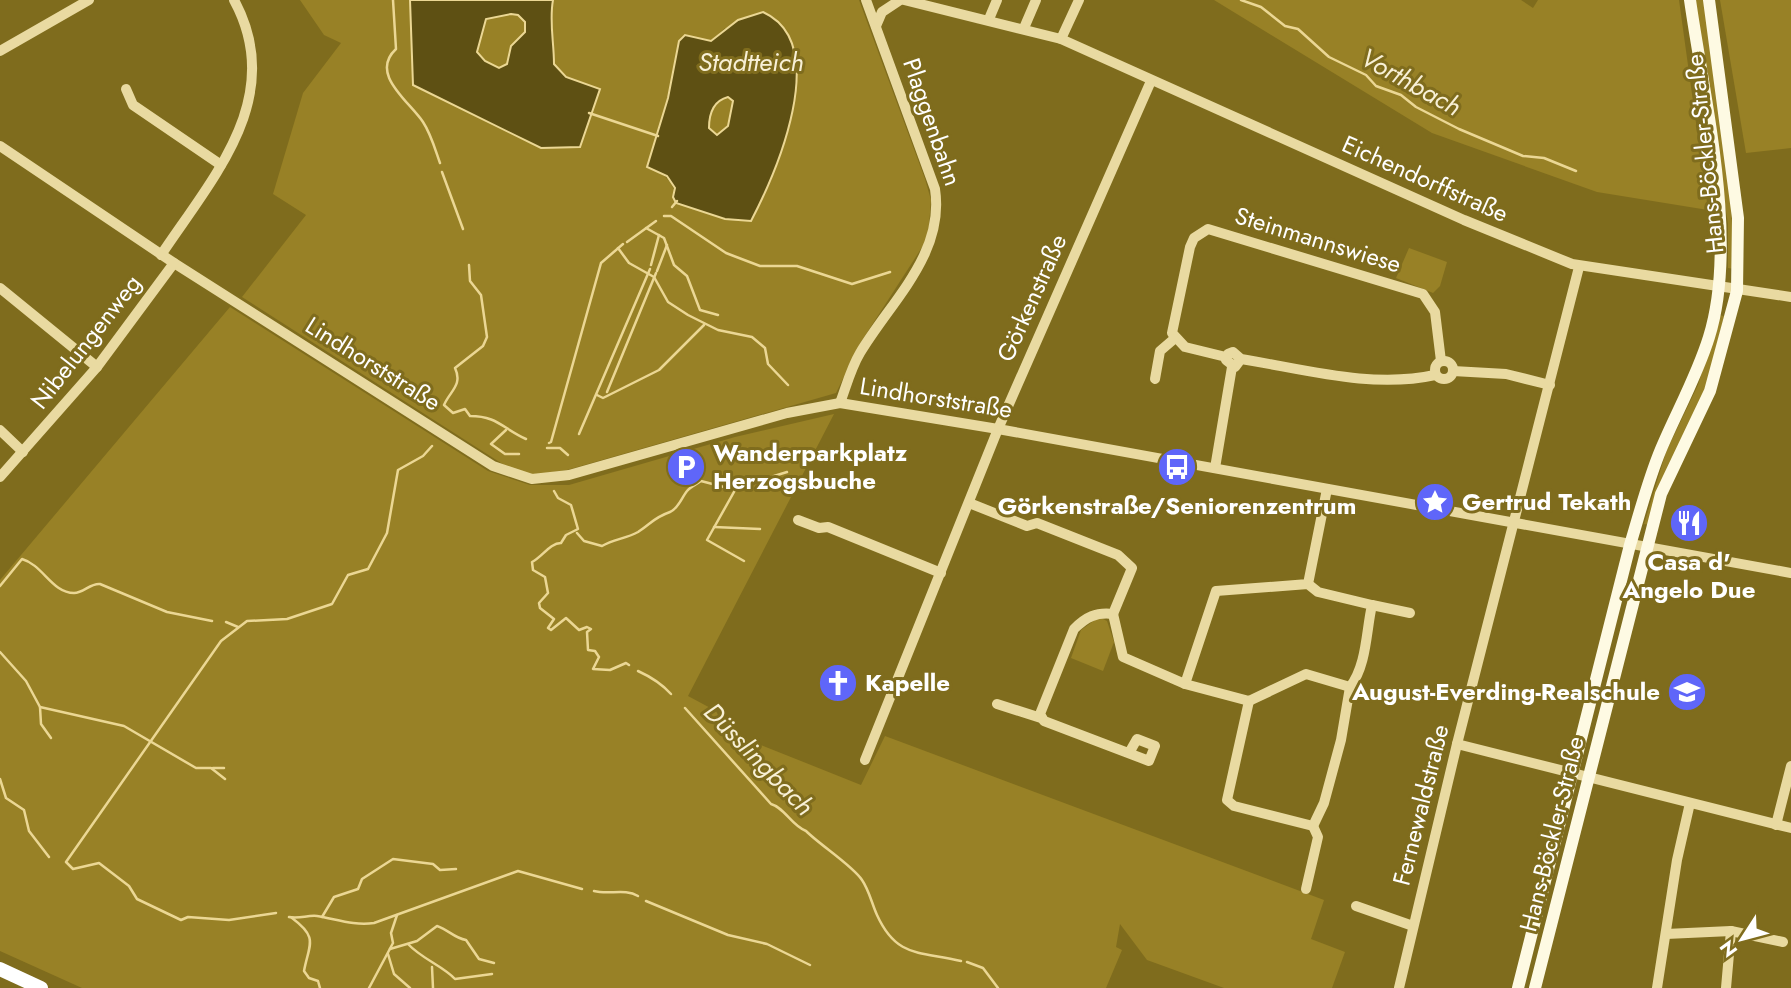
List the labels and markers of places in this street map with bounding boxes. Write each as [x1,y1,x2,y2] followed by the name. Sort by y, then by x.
[713,435,908,498] place label: Wanderparkplatz Herzogsbuche
[665,446,707,488] parking icon: Wanderparkplatz Herzogsbuche
[1156,446,1198,488] bus stop icon: Görkenstraße/Seniorenzentrum
[1414,481,1456,523] place icon: Gertrud Tekath
[1462,484,1631,519] place label: Gertrud Tekath
[998,488,1356,523] place label: Görkenstraße/Seniorenzentrum
[1668,502,1710,544] restaurant icon: Casa d' Angelo Due
[1622,544,1755,607] place label: Casa d' Angelo Due
[817,662,859,704] church icon: Kapelle
[865,665,950,700] place label: Kapelle
[1666,671,1708,713] school or university icon: August-Everding-Realschule
[1351,674,1660,709] place label: August-Everding-Realschule

